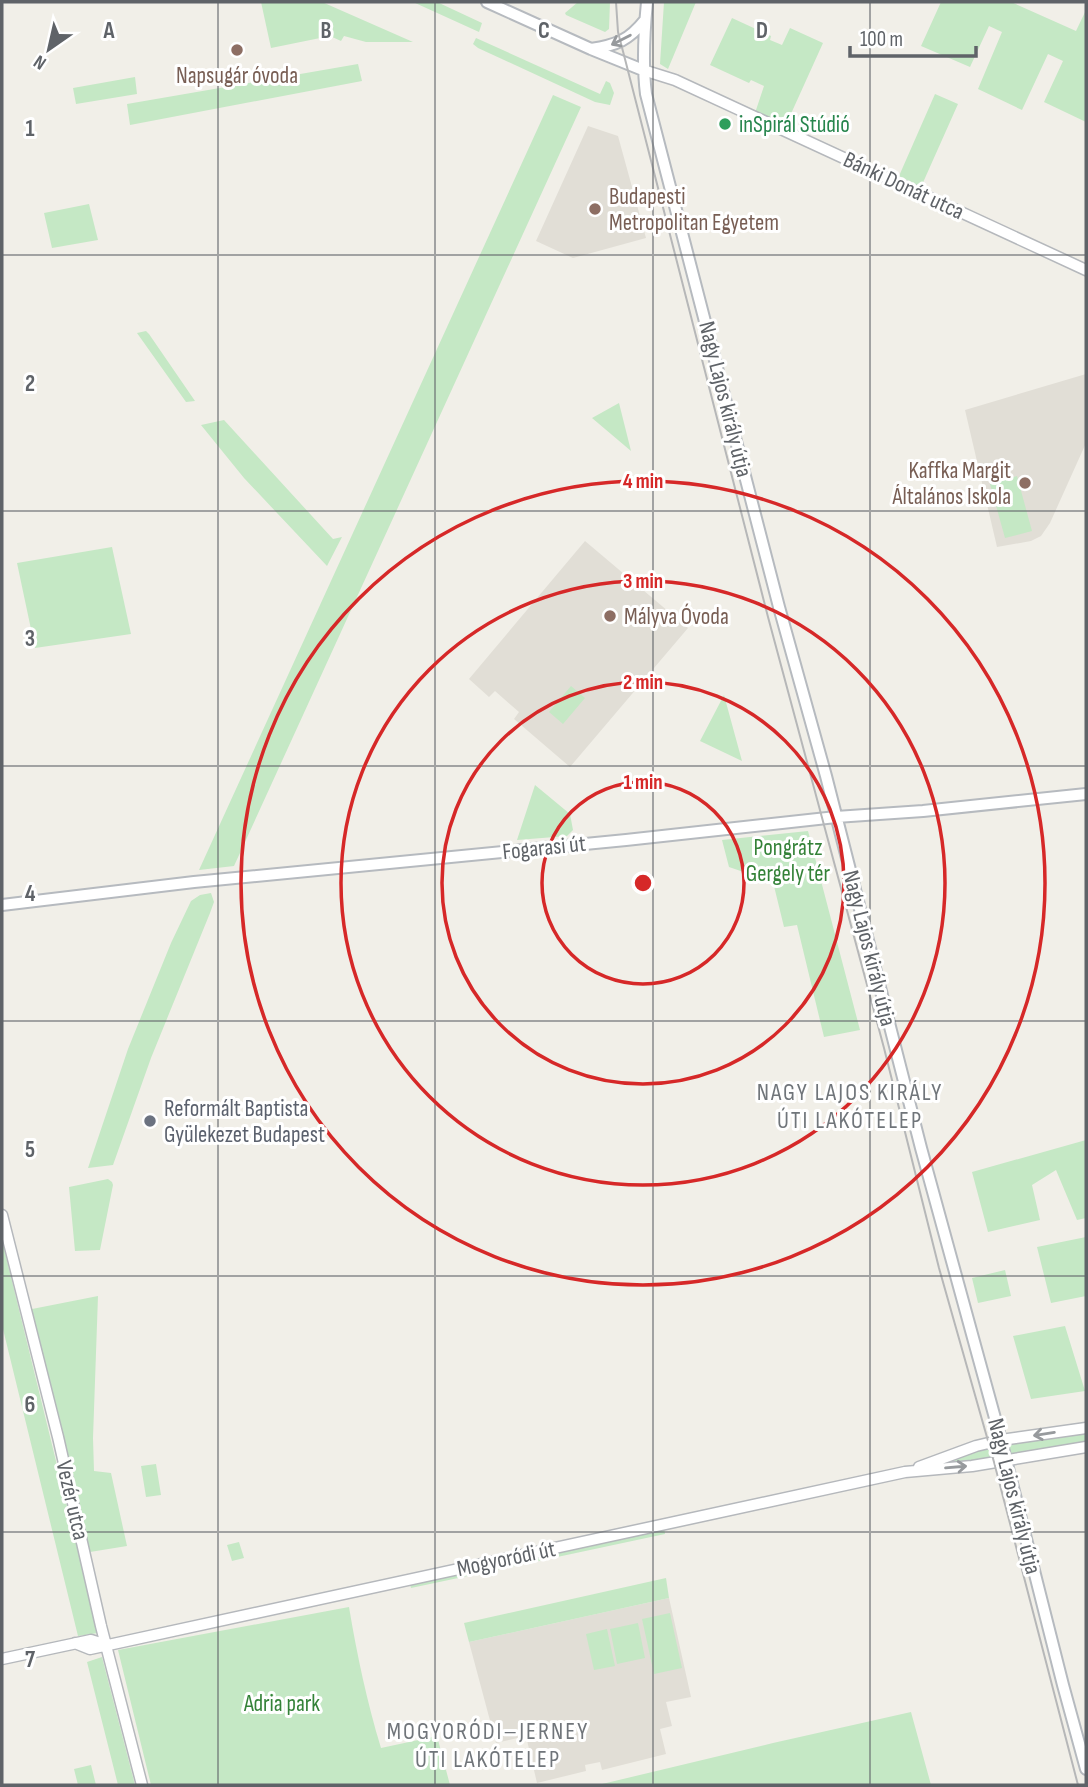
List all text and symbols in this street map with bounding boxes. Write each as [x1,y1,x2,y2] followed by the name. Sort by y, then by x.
[14,14,84,84] north arrow
[850,14,976,58] scale bar
[103,17,116,45] text: A
[321,17,332,45] text: B
[538,17,550,45] text: C
[756,17,768,45] text: D
[860,27,903,52] text: 100 m
[612,33,632,47] one-way arrow
[229,42,245,58] marker: Napsugár óvoda
[30,49,51,74] text: N
[176,62,298,90] place label: Napsugár óvoda
[739,111,850,139] place label: inSpirál Stúdió
[25,115,35,143] text: 1
[717,116,733,132] marker: inSpirál Stúdió
[839,146,968,226] street label: Bánki Donát utca
[609,183,779,237] place label: Budapesti Metropolitan Egyetem
[587,201,603,217] marker: Budapesti Metropolitan Egyetem
[692,319,758,480] street label: Nagy Lajos király útja
[25,370,35,398] text: 2
[891,457,1011,511] place label: Kaffka Margit Általános Iskola
[623,469,663,494] text: 4 min
[1017,475,1033,491] marker: Kaffka Margit Általános Iskola
[623,569,663,594] text: 3 min
[624,603,729,631] place label: Mályva Óvoda
[602,608,618,624] marker: Mályva Óvoda
[25,625,35,653] text: 3
[623,670,663,695] text: 2 min
[623,770,663,795] text: 1 min
[501,830,587,866] street label: Fogarasi út
[746,834,831,888] park label: Pongrátz Gergely tér
[836,868,902,1029] street label: Nagy Lajos király útja
[631,871,655,895] centre of rings
[25,880,36,908] text: 4
[757,1078,943,1135] district label: NAGY LAJOS KIRÁLY ÚTI LAKÓTELEP
[164,1095,325,1149] place label: Reformált Baptista Gyülekezet Budapest
[142,1113,158,1129] marker: Reformált Baptista Gyülekezet Budapest
[25,1136,35,1164] text: 5
[25,1391,35,1419] text: 6
[981,1416,1047,1577] street label: Nagy Lajos király útja
[1033,1428,1056,1441] one-way arrow
[49,1458,95,1543] street label: Vezér utca
[944,1460,967,1473] one-way arrow
[454,1535,558,1583] street label: Mogyoródi út
[25,1646,35,1674] text: 7
[243,1690,320,1718] park label: Adria park
[387,1717,589,1774] district label: MOGYORÓDI–JERNEY ÚTI LAKÓTELEP

